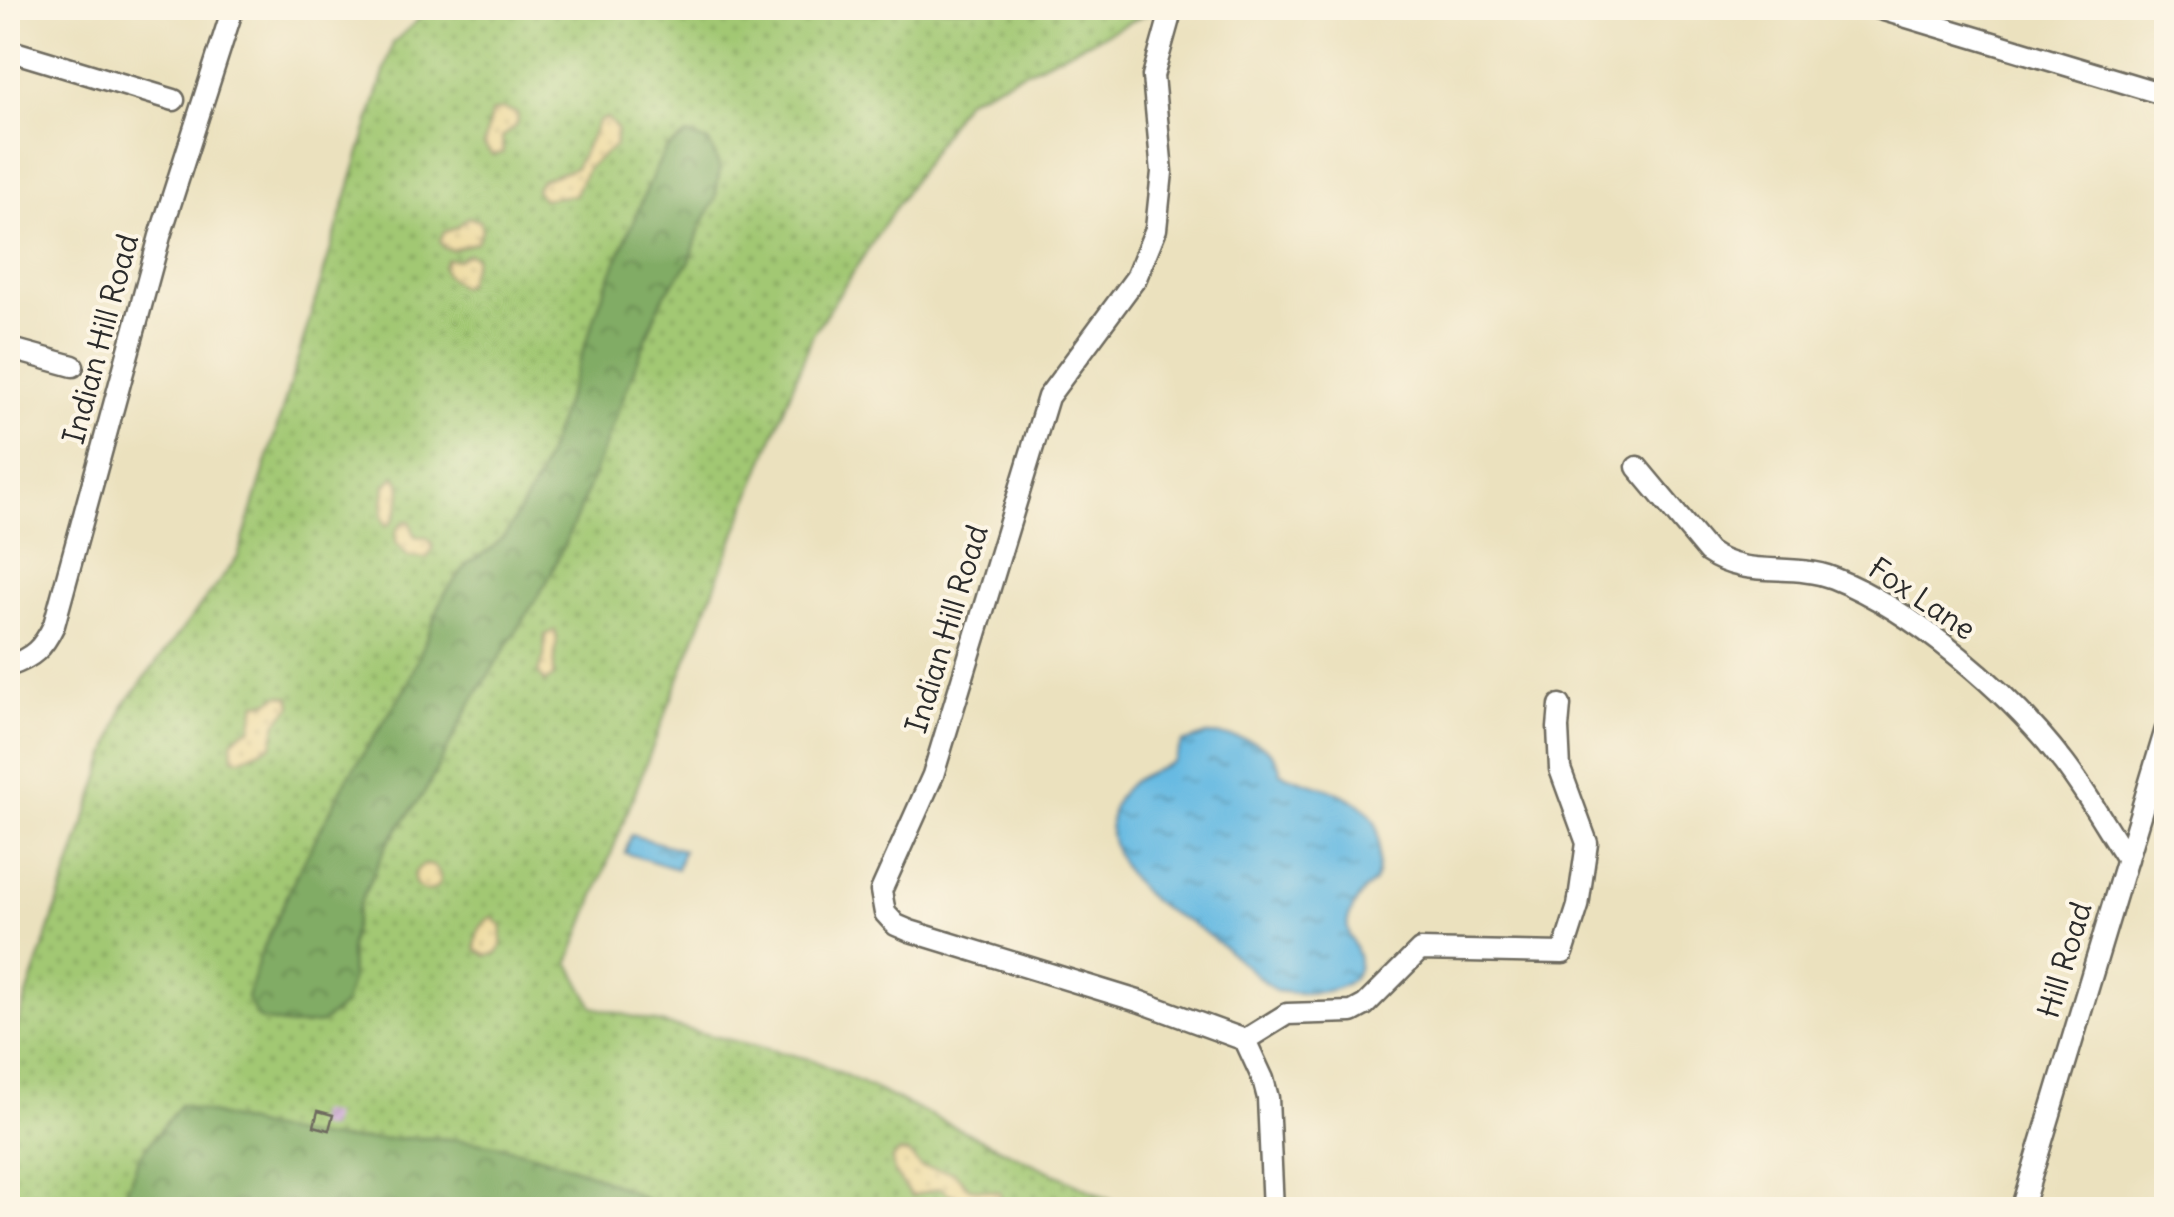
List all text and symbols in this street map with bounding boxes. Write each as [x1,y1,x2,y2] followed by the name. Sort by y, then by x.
[54,230,146,448] street label: Indian Hill Road
[896,520,996,737] street label: Indian Hill Road
[1862,549,1983,648] street label: Fox Lane
[2028,897,2100,1022] street label: Hill Road

